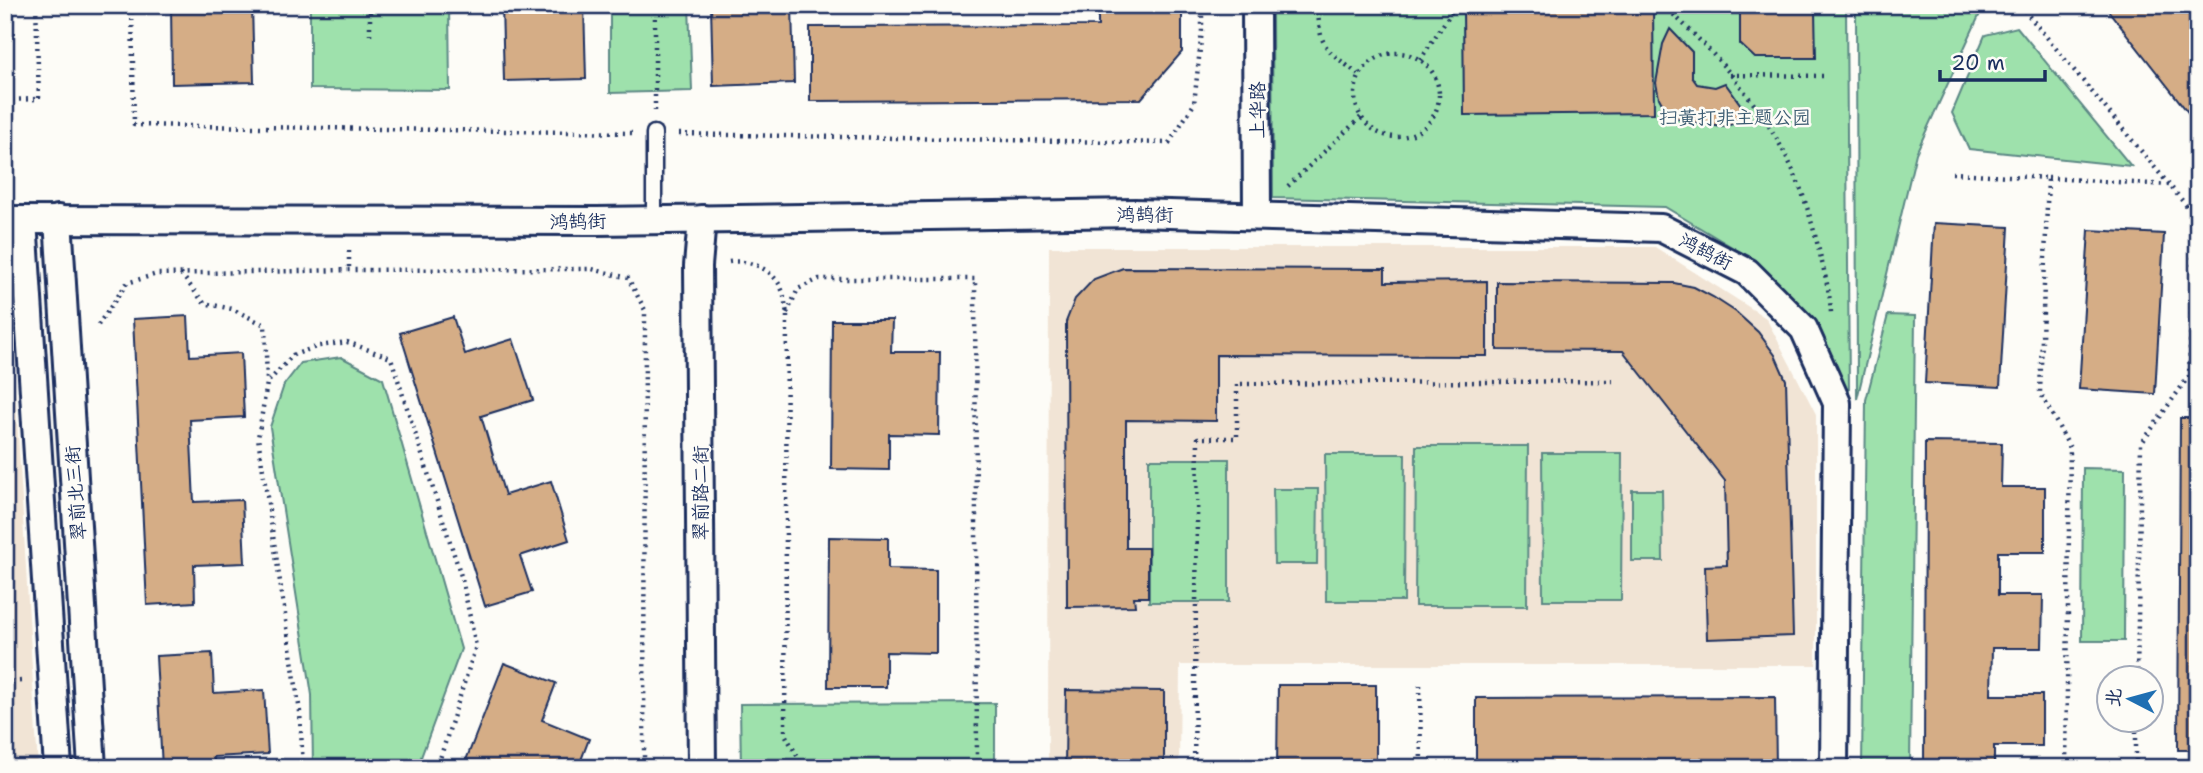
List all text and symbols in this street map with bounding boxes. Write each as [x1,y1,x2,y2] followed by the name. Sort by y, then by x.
[1940,38,2046,82] scale bar
[1951,49,2005,77] text: 20 m
[1245,81,1270,139] street label: 上华路
[1659,105,1811,130] park label: 扫黄打非主题公园
[1116,202,1174,227] street label: 鸿鹄街
[549,209,607,234] street label: 鸿鹄街
[1675,227,1737,276] street label: 鸿鹄街
[60,445,91,541] street label: 翠前北三街
[688,445,713,541] street label: 翠前路二街
[2094,664,2164,734] north arrow
[2100,687,2127,708] text: 北

